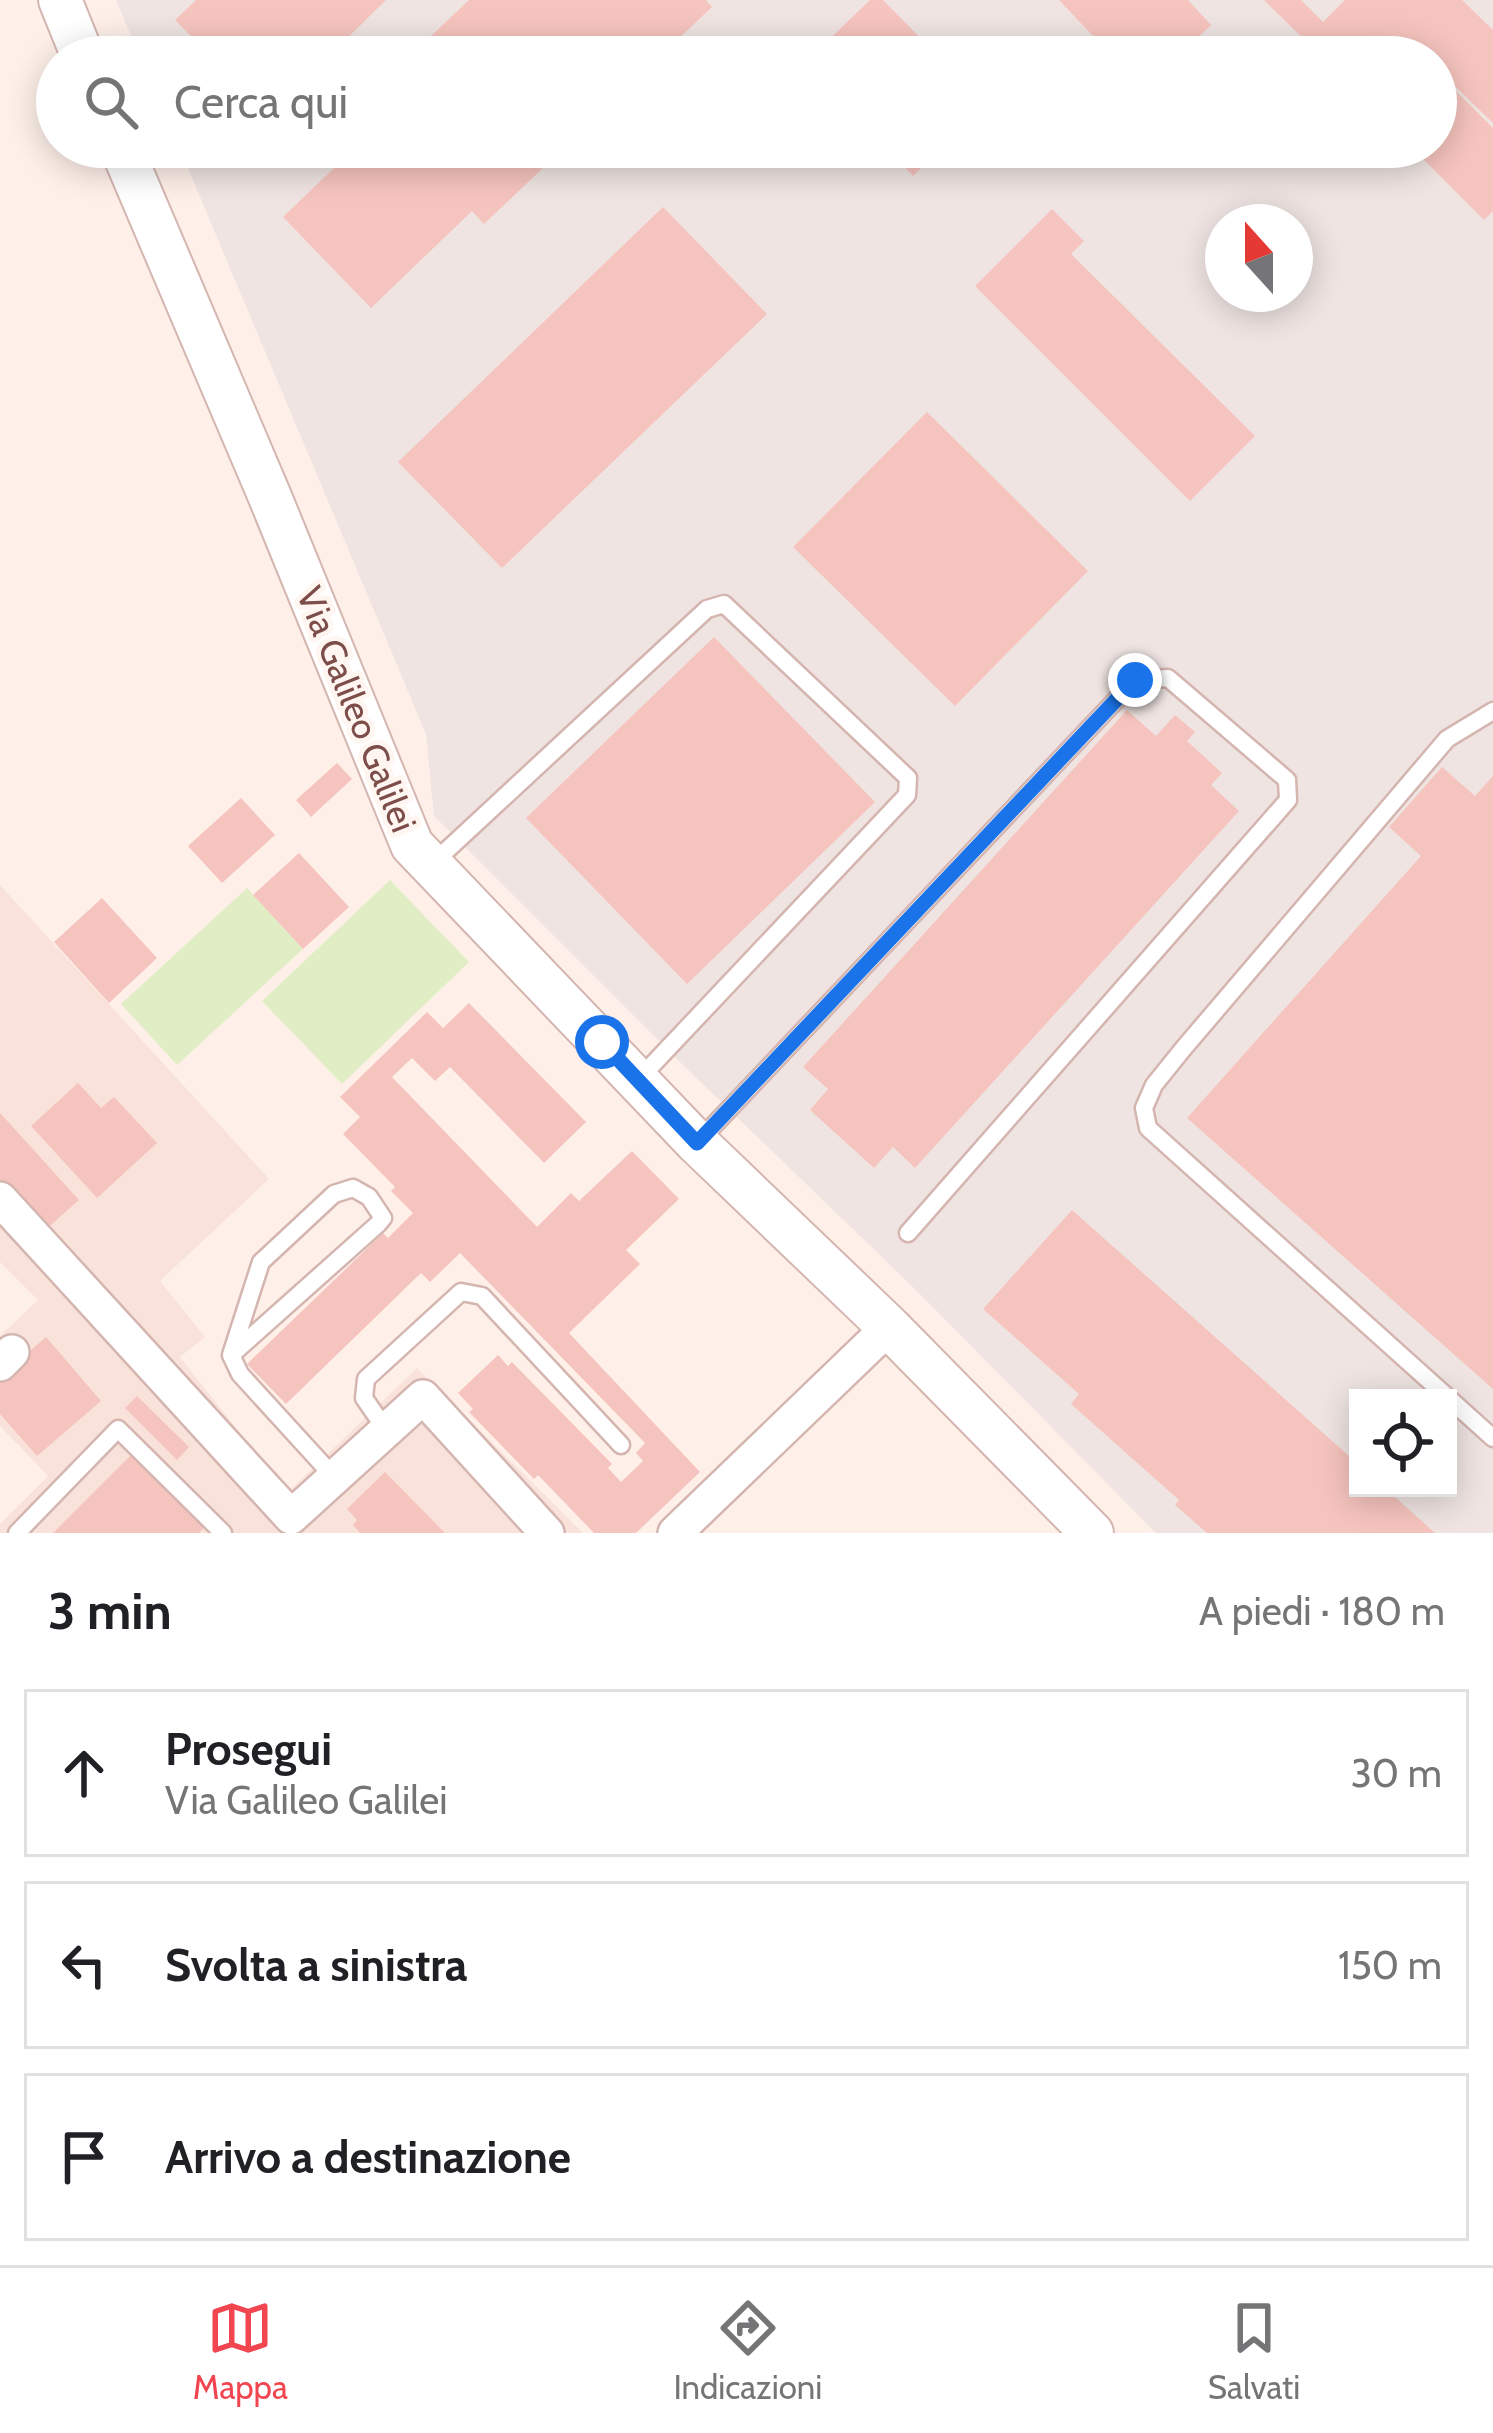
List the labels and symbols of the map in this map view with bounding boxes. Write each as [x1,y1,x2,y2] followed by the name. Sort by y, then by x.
[1205,204,1313,312] north arrow
[288,580,426,838] street label: Via Galileo Galilei
[1108,653,1162,707] route end
[575,1015,629,1069] route start

